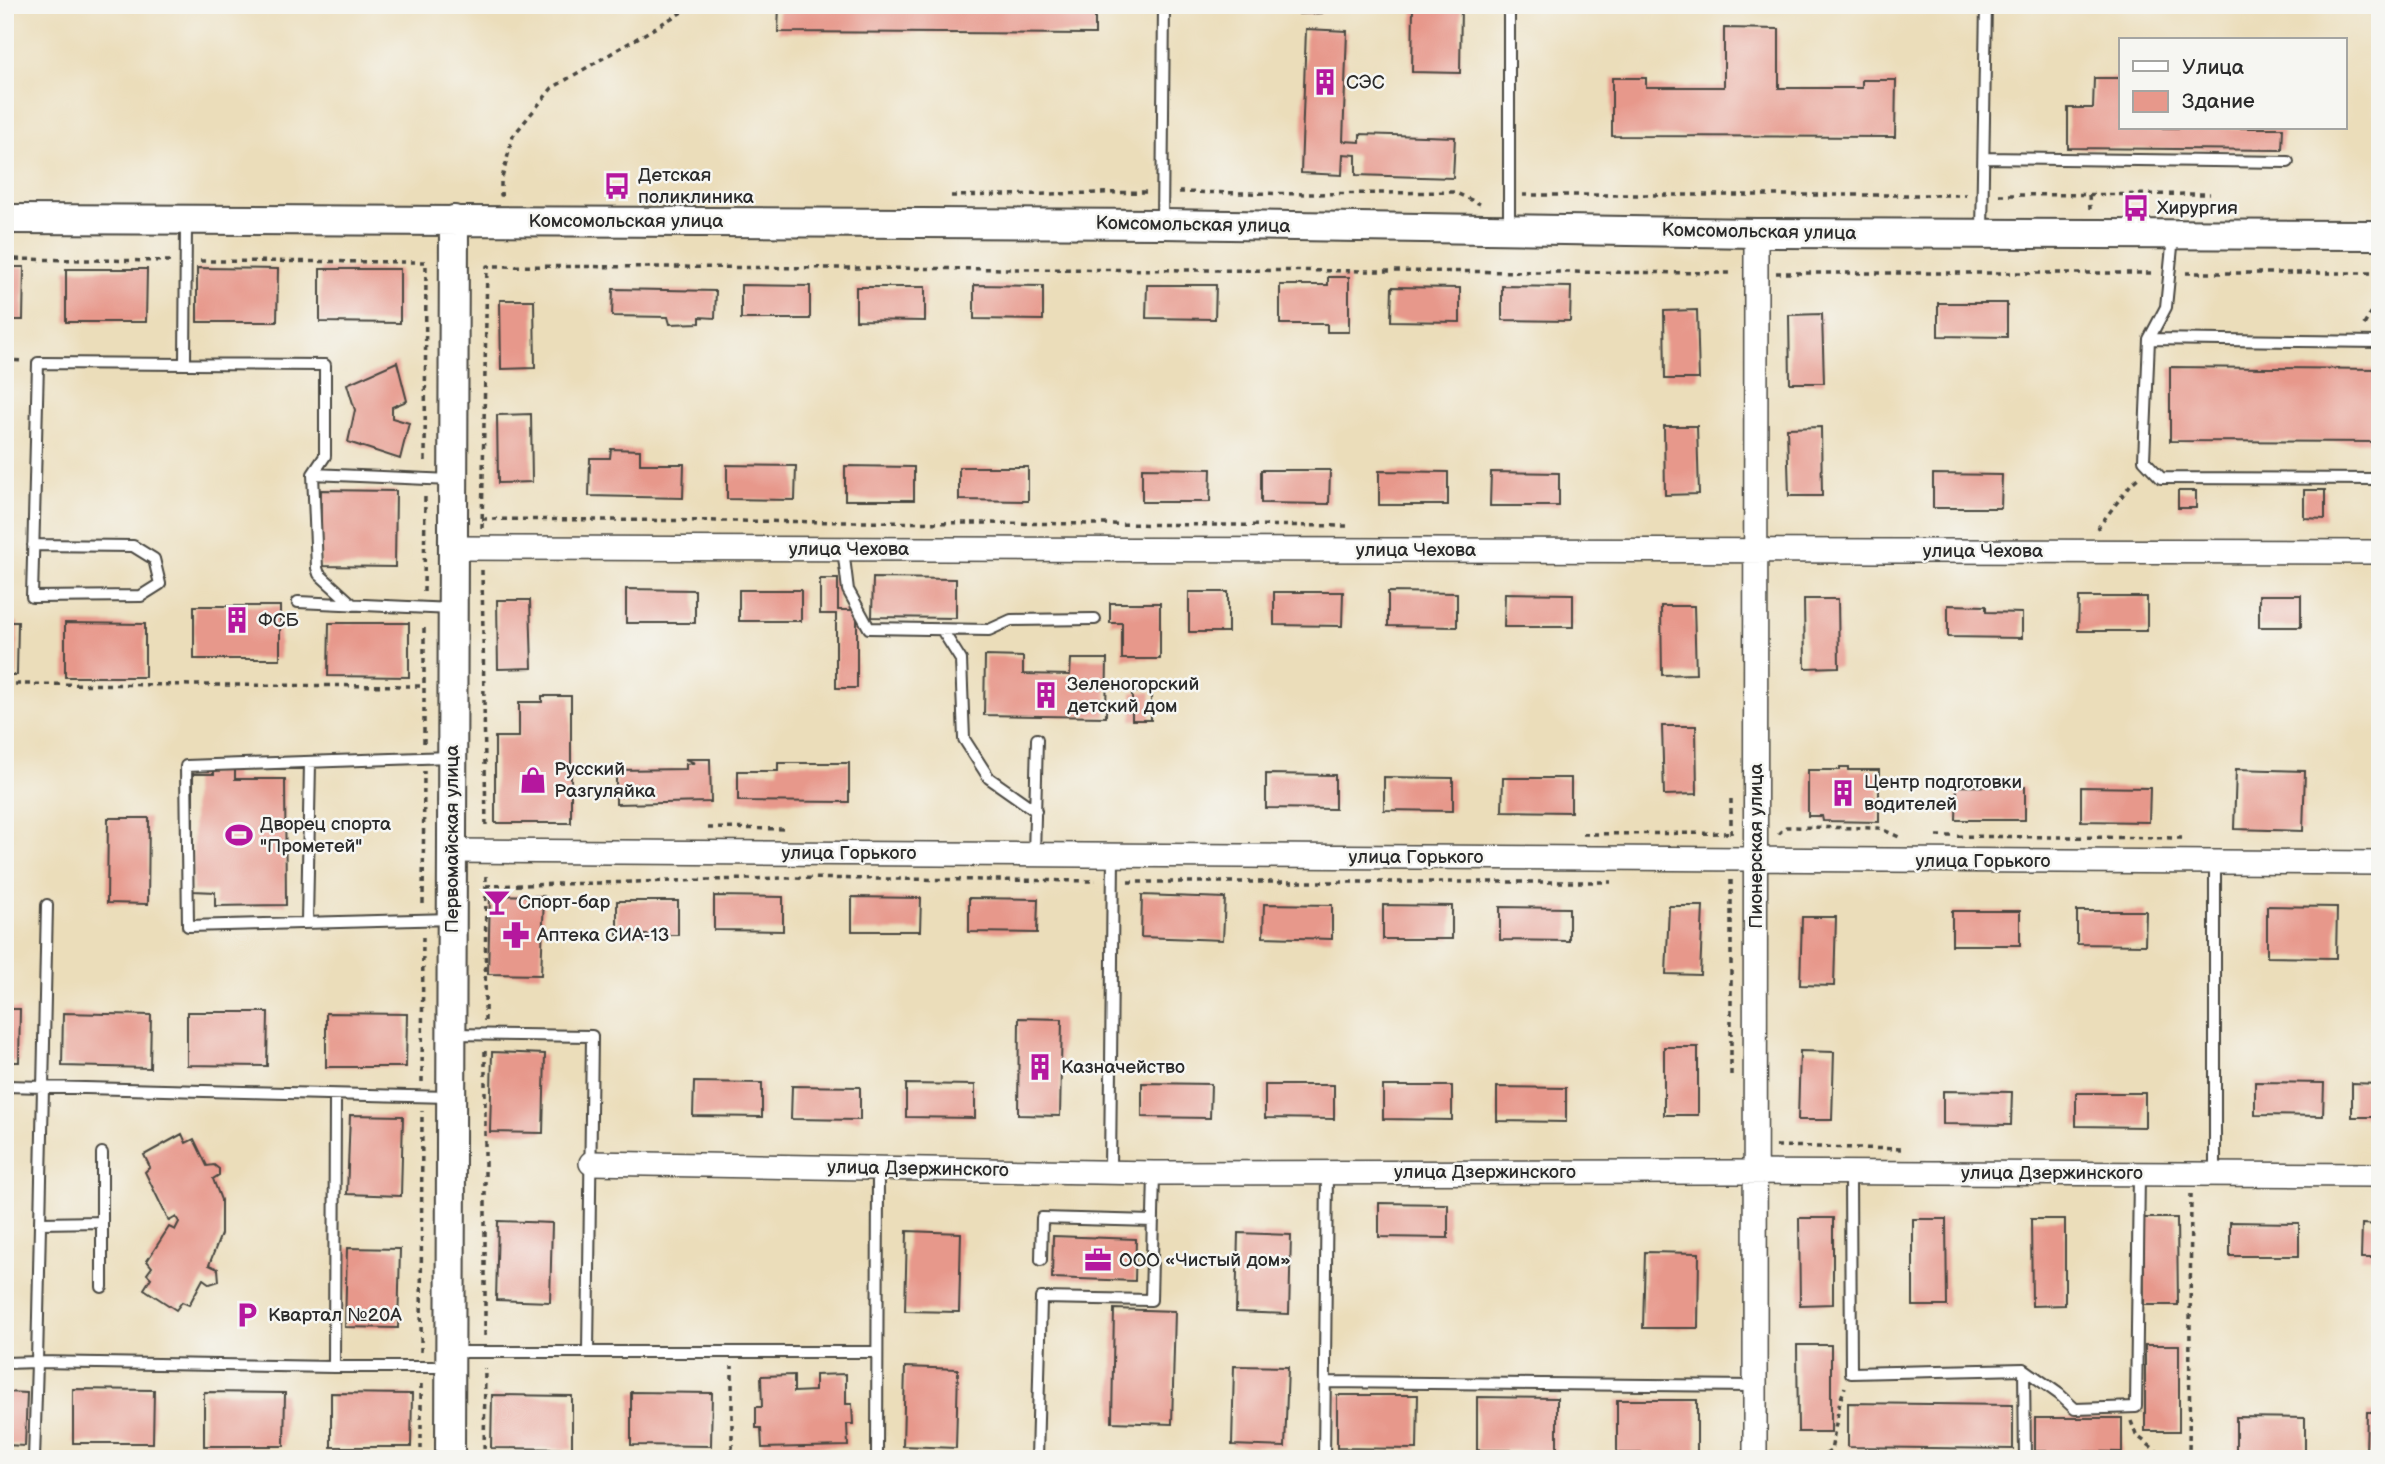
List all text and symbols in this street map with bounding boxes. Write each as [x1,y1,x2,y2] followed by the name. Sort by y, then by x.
[2119,38,2346,130] legend
[2182,55,2245,80] text: Улица
[1310,67,1340,97] building icon: СЭС
[1346,71,1385,94] place label: СЭС
[2182,89,2255,114] text: Здание
[638,164,754,209] place label: Детская поликлиника
[602,171,632,201] bus stop icon: Детская поликлиника
[2121,193,2151,223] bus stop icon: Хирургия
[2157,197,2238,220] place label: Хирургия
[529,210,723,233] street label: Комсомольская улица
[1095,212,1291,238] street label: Комсомольская улица
[1661,219,1857,245] street label: Комсомольская улица
[789,538,909,561] street label: улица Чехова
[1356,539,1476,562] street label: улица Чехова
[1923,540,2043,563] street label: улица Чехова
[222,605,252,635] building icon: ФСБ
[258,609,300,632] place label: ФСБ
[1067,673,1199,718] place label: Зеленогорский детский дом
[1031,680,1061,710] building icon: Зеленогорский детский дом
[441,745,464,933] street label: Первомайская улица
[554,758,656,803] place label: Русский Разгуляйка
[1745,763,1768,929] street label: Пионерская улица
[518,765,548,795] shop icon: Русский Разгуляйка
[1864,771,2022,816] place label: Центр подготовки водителей
[1828,778,1858,808] building icon: Центр подготовки водителей
[260,813,391,858] place label: Дворец спорта "Прометей"
[224,820,254,850] sports icon: Дворец спорта "Прометей"
[782,842,916,865] street label: улица Горького
[1349,846,1483,869] street label: улица Горького
[1916,850,2050,873] street label: улица Горького
[482,887,512,917] bar icon: Спорт-бар
[518,891,611,914] place label: Спорт-бар
[501,920,531,950] pharmacy icon: Аптека СИА-13
[536,924,670,947] place label: Аптека СИА-13
[1025,1052,1055,1082] building icon: Казначейство
[1061,1056,1185,1079] place label: Казначейство
[827,1156,1009,1182] street label: улица Дзержинского
[1394,1161,1576,1184] street label: улица Дзержинского
[1961,1162,2143,1185] street label: улица Дзержинского
[1083,1245,1113,1275] office icon: ООО «Чистый дом»
[1119,1249,1291,1272] place label: ООО «Чистый дом»
[232,1300,262,1330] parking icon: Квартал №20А
[268,1304,402,1327] place label: Квартал №20А

